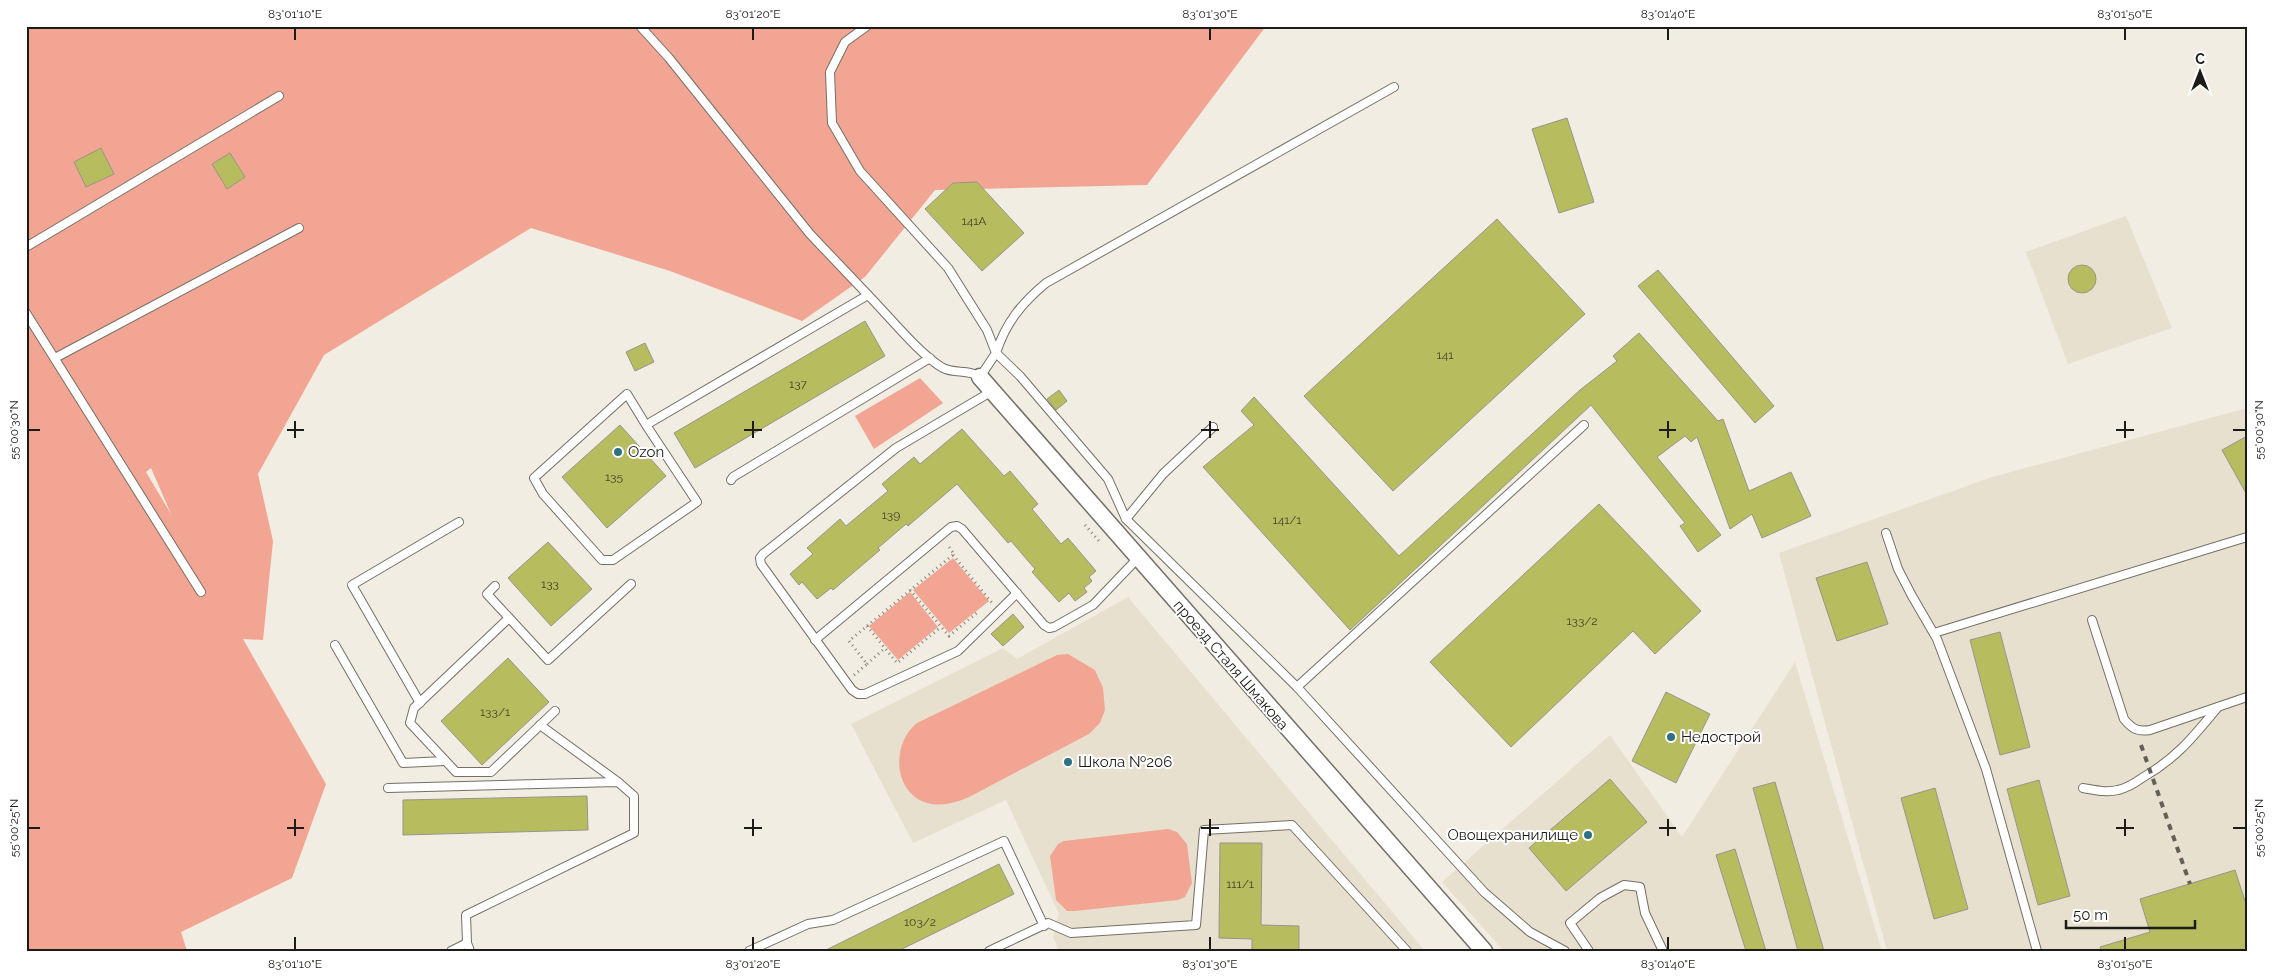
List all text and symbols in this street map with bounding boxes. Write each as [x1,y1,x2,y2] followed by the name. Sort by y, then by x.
[268,7,322,21] text: 83°01'10"E
[725,7,781,21] text: 83°01'20"E
[1182,7,1238,21] text: 83°01'30"E
[1641,7,1695,21] text: 83°01'40"E
[2097,7,2153,21] text: 83°01'50"E
[2176,48,2226,98] north arrow
[2195,51,2205,67] text: С
[962,214,986,228] house number: 141А
[1437,348,1453,362] house number: 141
[789,377,808,391] house number: 137
[7,400,21,460] text: 55°00'30"N
[2252,400,2266,460] text: 55°00'30"N
[628,443,664,461] place label: Ozon
[612,446,624,458] marker: Ozon
[605,470,623,484] house number: 135
[882,508,900,522] house number: 139
[1273,513,1301,527] house number: 141/1
[541,577,559,591] house number: 133
[1170,596,1292,734] street label: проезд Сталя Шмакова
[1566,614,1598,628] house number: 133/2
[480,705,510,719] house number: 133/1
[1681,728,1761,746] place label: Недострой
[1665,731,1677,743] marker: Недострой
[1078,753,1172,771] place label: Школа №206
[1062,756,1074,768] marker: Школа №206
[7,799,21,857] text: 55°00'25"N
[2252,799,2266,857] text: 55°00'25"N
[1447,826,1578,844] place label: Овощехранилище
[1582,829,1594,841] marker: Овощехранилище
[1226,877,1254,891] house number: 111/1
[2066,897,2194,929] scale bar
[2073,906,2108,924] text: 50 m
[904,915,936,929] house number: 103/2
[268,957,322,971] text: 83°01'10"E
[725,957,781,971] text: 83°01'20"E
[1182,957,1238,971] text: 83°01'30"E
[1641,957,1695,971] text: 83°01'40"E
[2097,957,2153,971] text: 83°01'50"E

